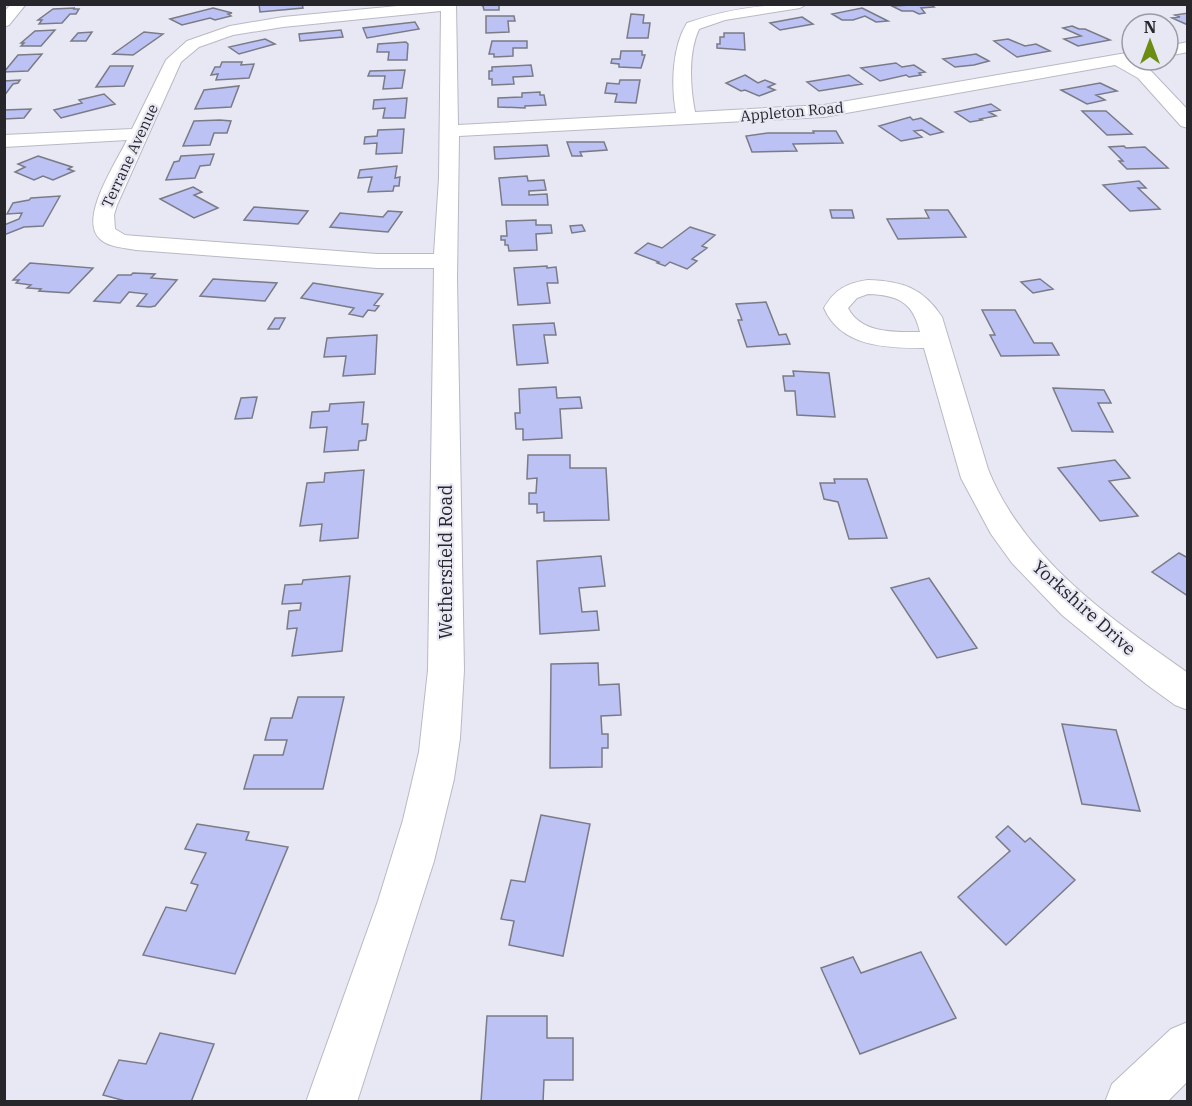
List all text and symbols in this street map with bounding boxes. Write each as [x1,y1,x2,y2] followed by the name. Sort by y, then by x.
[1120,12,1180,72] north arrow
[1144,17,1156,37] text: N
[739,98,844,125] street label: Appleton Road
[97,101,162,211] street label: Terrane Avenue
[434,485,457,639] street label: Wethersfield Road
[1028,555,1141,660] street label: Yorkshire Drive

